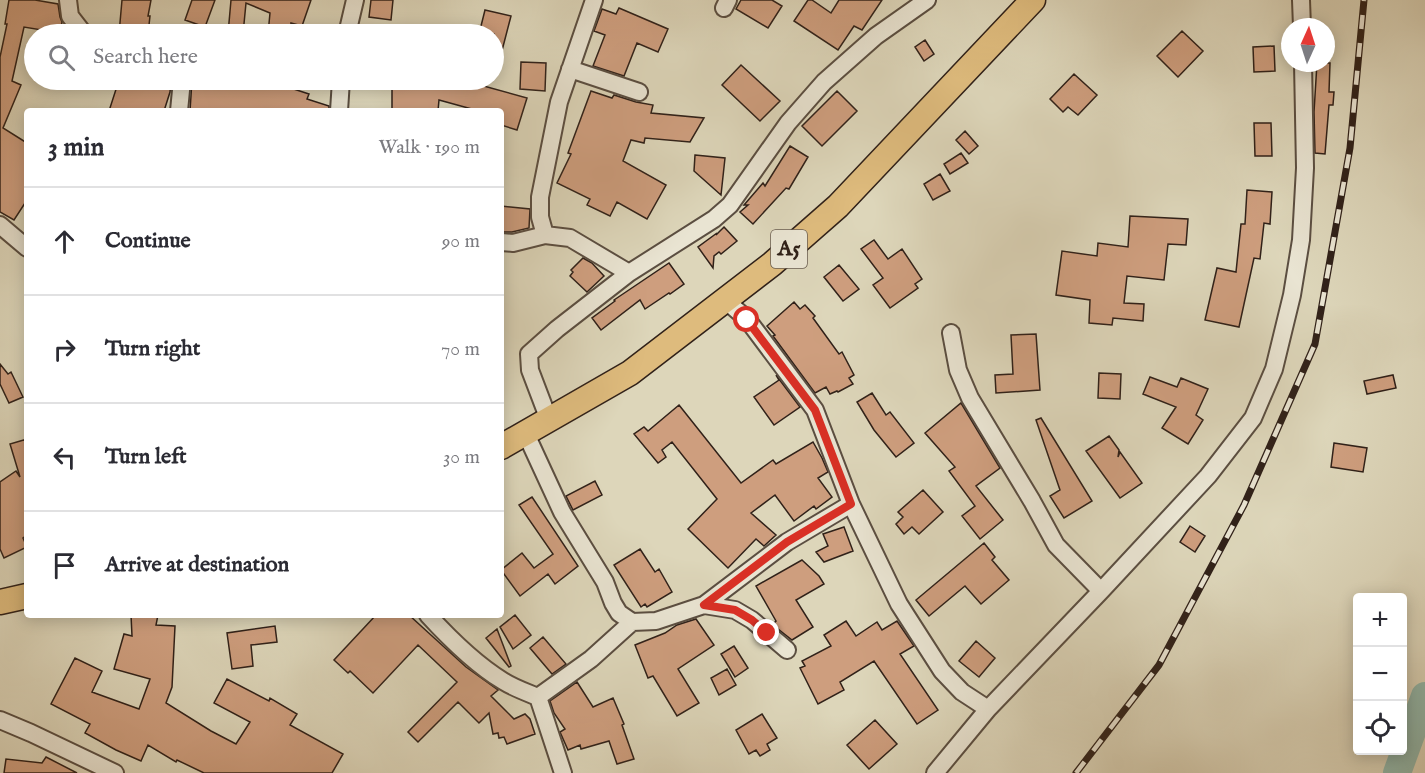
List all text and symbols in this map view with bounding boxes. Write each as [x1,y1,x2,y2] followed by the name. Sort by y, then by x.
[1281,18,1335,72] north arrow
[24,24,504,90] search box
[45,41,78,74] icon: search
[93,43,198,71] text: Search here
[48,131,104,164] text: 3 min
[378,135,480,160] text: Walk · 190 m
[48,225,81,258] icon: ahead
[105,227,191,255] text: Continue
[442,229,480,254] text: 90 m
[771,230,807,268] road number: A5
[733,306,759,332] route start
[48,333,81,366] icon: right
[105,335,200,363] text: Turn right
[441,337,480,362] text: 70 m
[48,441,81,474] icon: left
[105,443,187,471] text: Turn left
[443,445,480,470] text: 30 m
[48,549,81,582] icon: arrive
[105,551,289,579] text: Arrive at destination
[1353,593,1407,755] map controls
[1353,593,1407,647] button: +
[753,619,779,645] route end
[1353,647,1407,701] button: −
[1353,701,1407,755] button: locate

